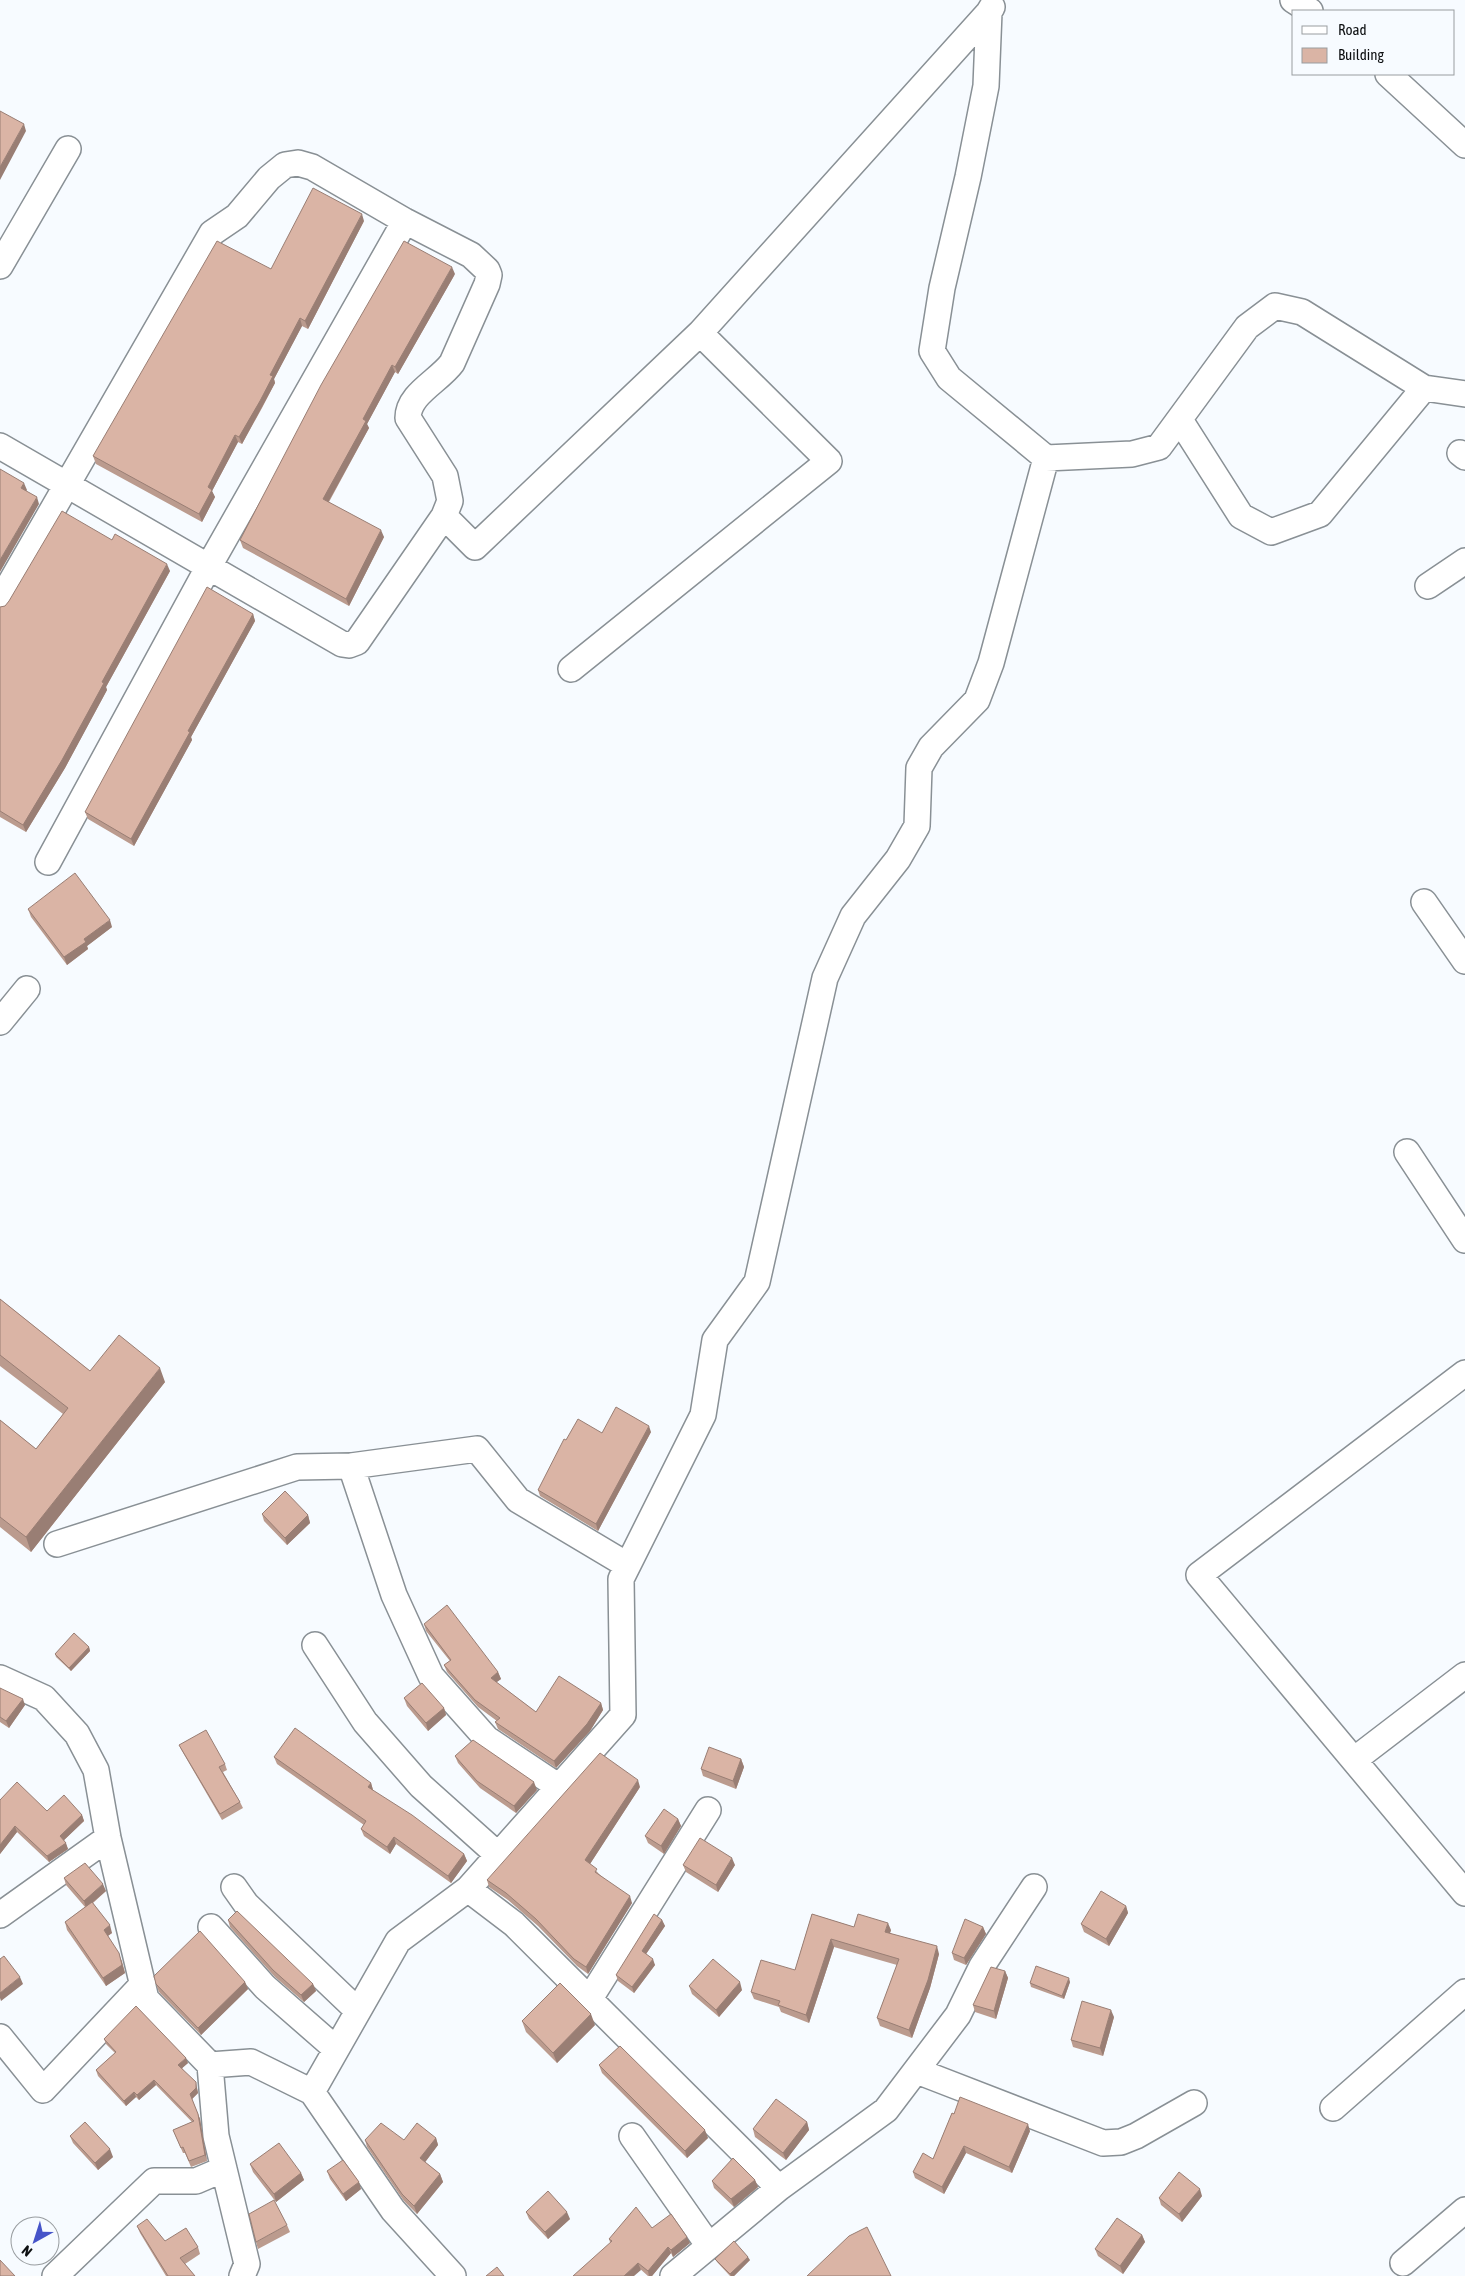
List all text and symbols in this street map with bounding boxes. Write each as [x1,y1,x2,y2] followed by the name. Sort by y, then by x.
[1292,10,1455,75] legend
[1338,21,1367,38] text: Road
[1338,46,1384,63] text: Building
[10,2216,60,2266] north arrow
[19,2242,35,2260] text: N

